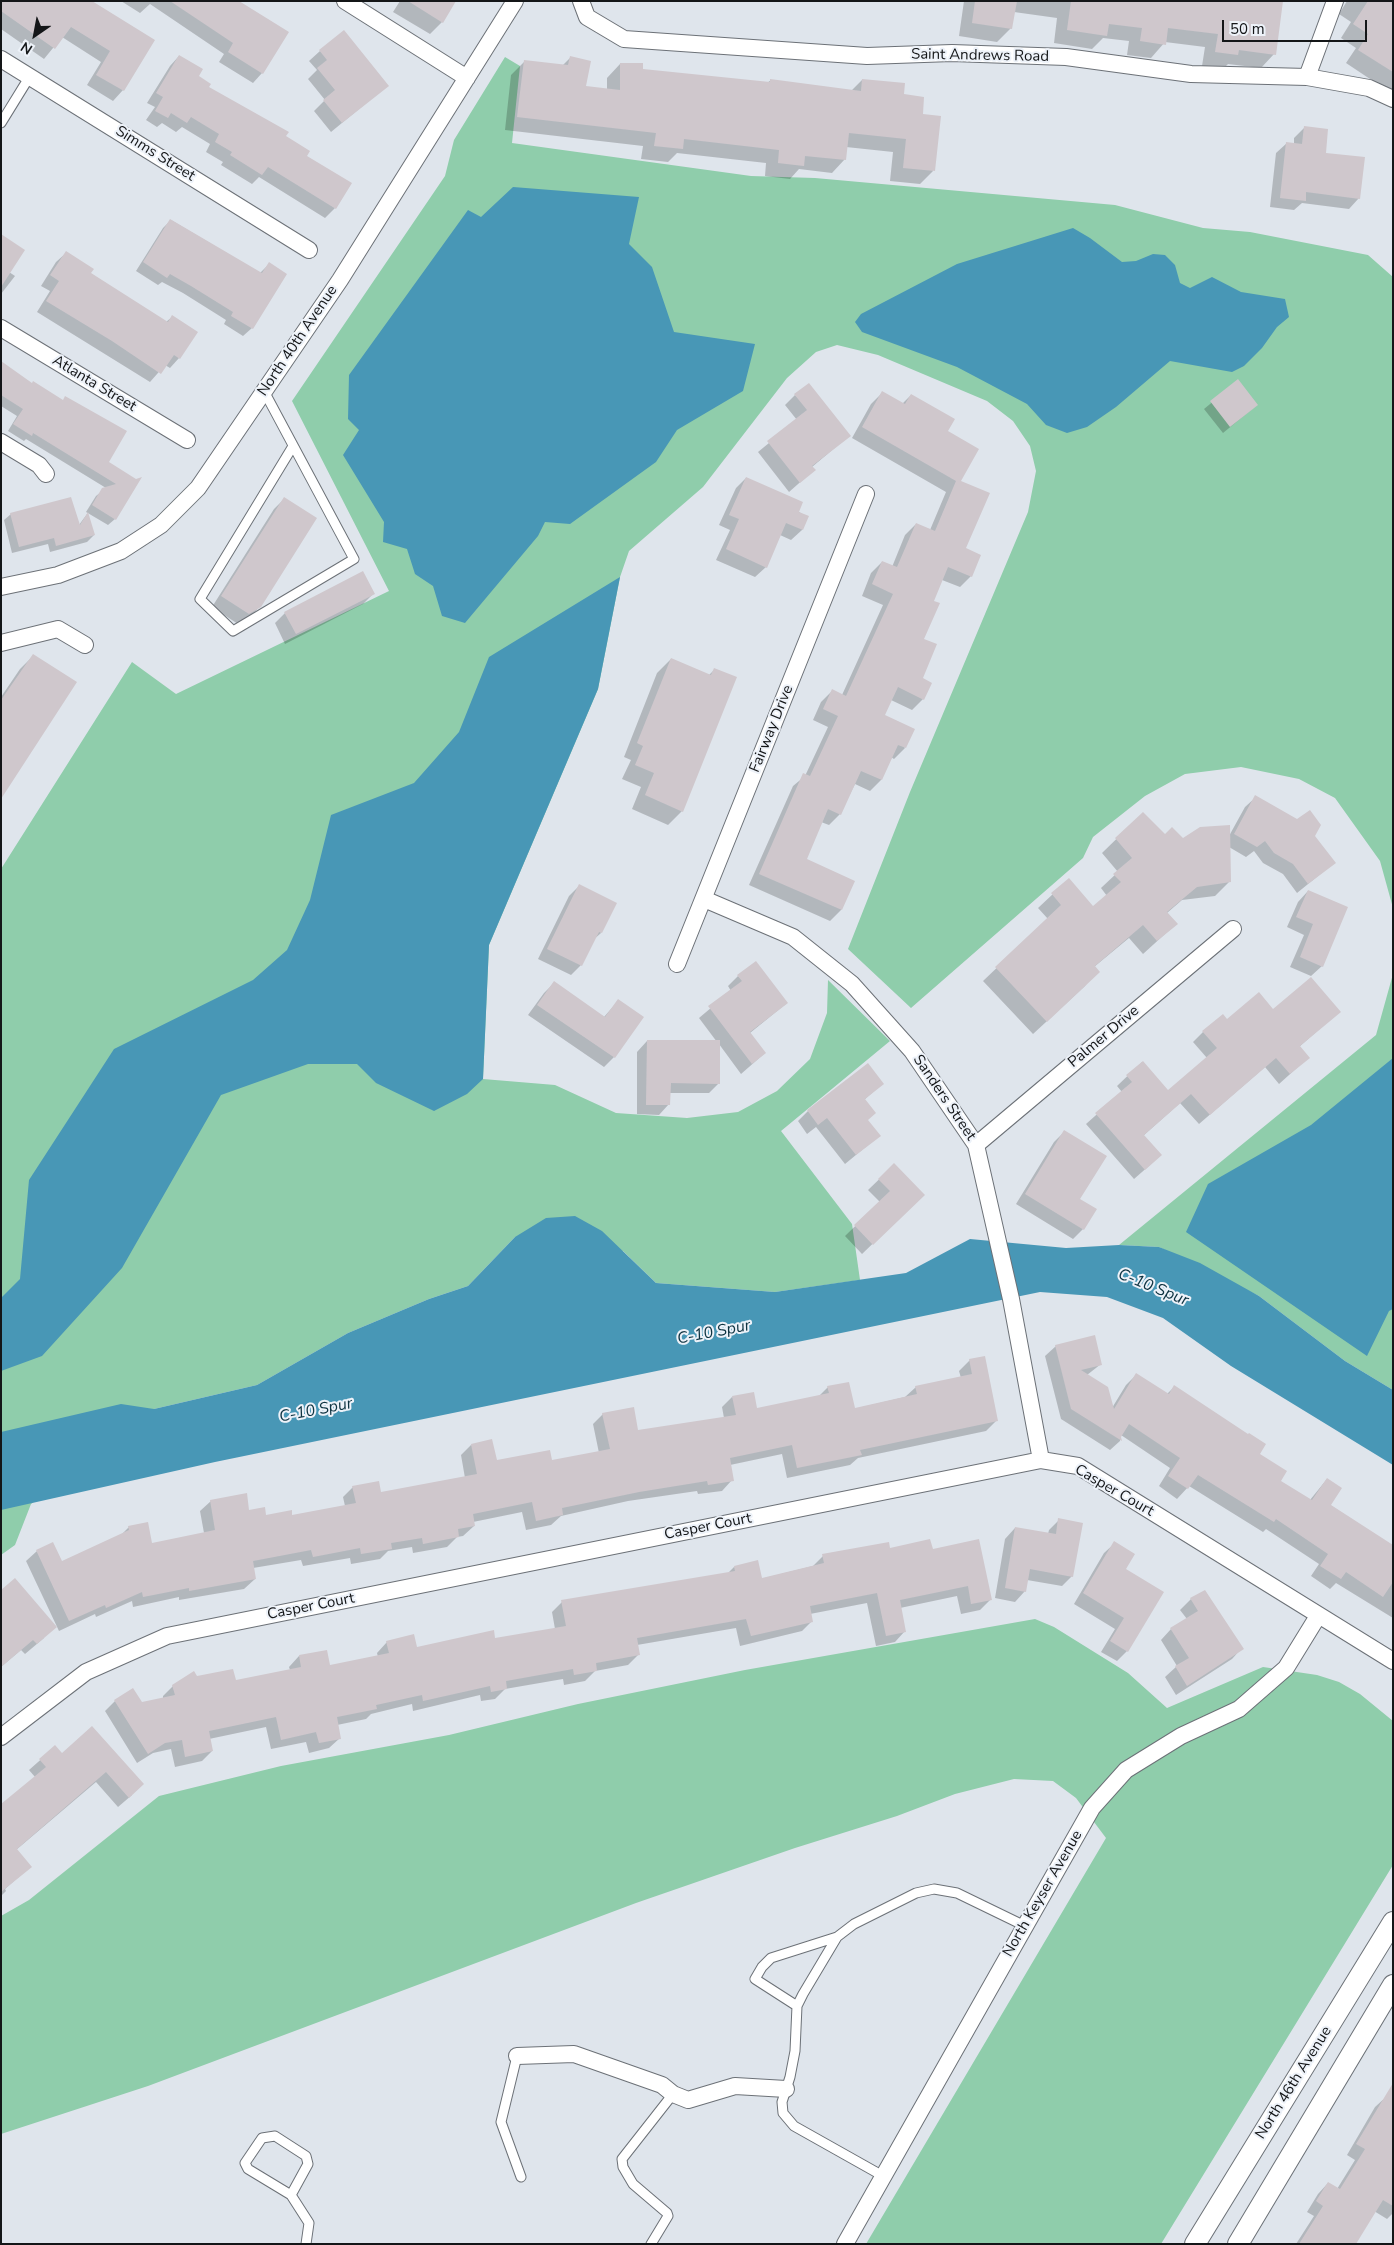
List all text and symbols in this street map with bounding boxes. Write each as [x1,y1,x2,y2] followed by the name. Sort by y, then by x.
[10,10,60,60] north arrow
[1224,10,1369,42] scale bar
[1230,19,1265,39] text: 50 m
[17,37,36,59] text: N
[911,46,1049,66] street label: Saint Andrews Road
[112,122,198,186] street label: Simms Street
[254,282,342,400] street label: North 40th Avenue
[49,352,139,416] street label: Atlanta Street
[746,683,798,775] street label: Fairway Drive
[1065,1002,1143,1072] street label: Palmer Drive
[909,1052,979,1144] street label: Sanders Street
[1115,1265,1191,1311] water label: C-10 Spur
[676,1316,752,1350] water label: C-10 Spur
[278,1394,354,1428] water label: C-10 Spur
[1071,1461,1157,1521] street label: Casper Court
[663,1510,753,1544] street label: Casper Court
[266,1590,356,1624] street label: Casper Court
[999,1828,1087,1960] street label: North Keyser Avenue
[1252,2023,1336,2143] street label: North 46th Avenue

